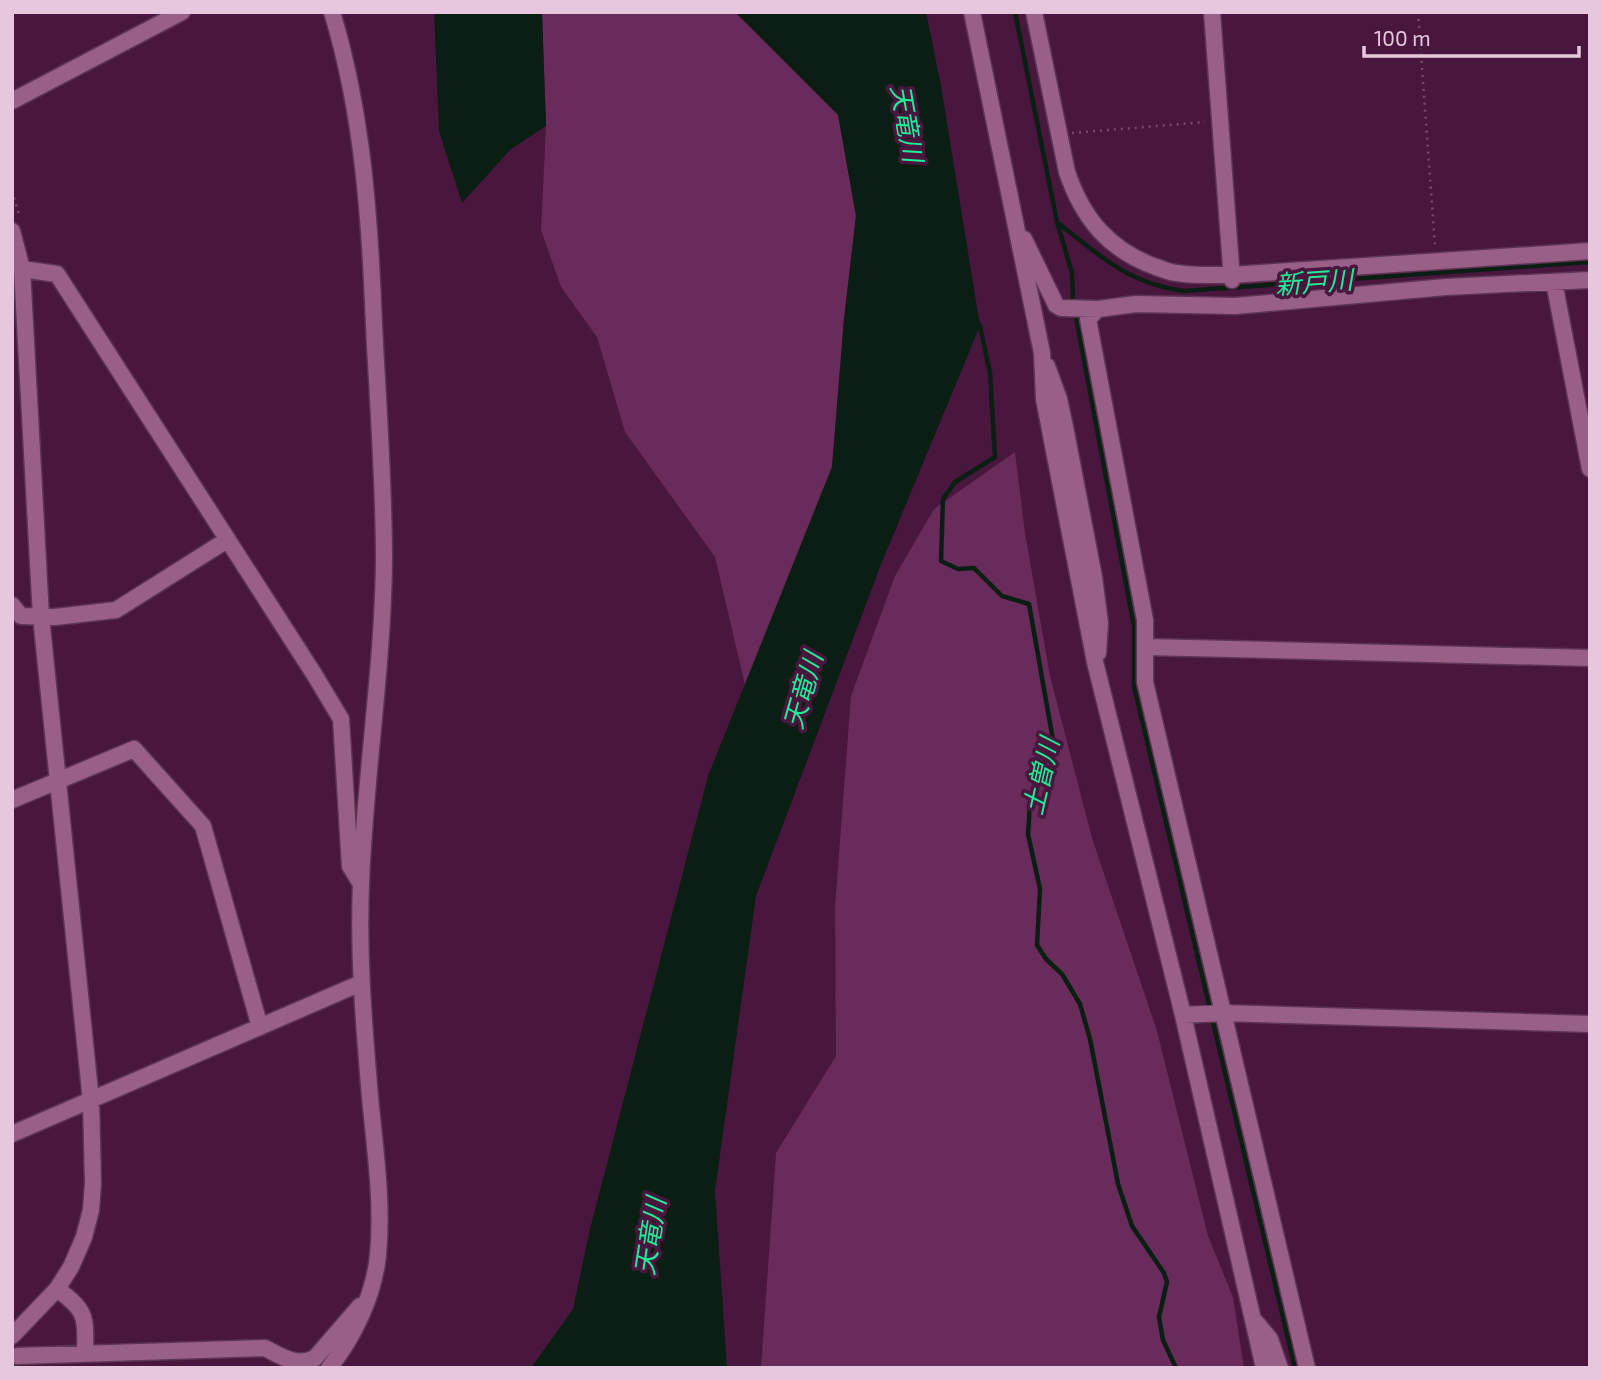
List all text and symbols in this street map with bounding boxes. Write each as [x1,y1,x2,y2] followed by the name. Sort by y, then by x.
[1364,14,1579,58] scale bar
[1374,25,1431,50] text: 100 m
[886,82,931,167] water label: 天竜川
[1274,263,1357,299] water label: 新戸川
[776,645,828,732] water label: 天竜川
[1016,732,1065,817] water label: 土曽川
[628,1192,671,1277] water label: 天竜川

